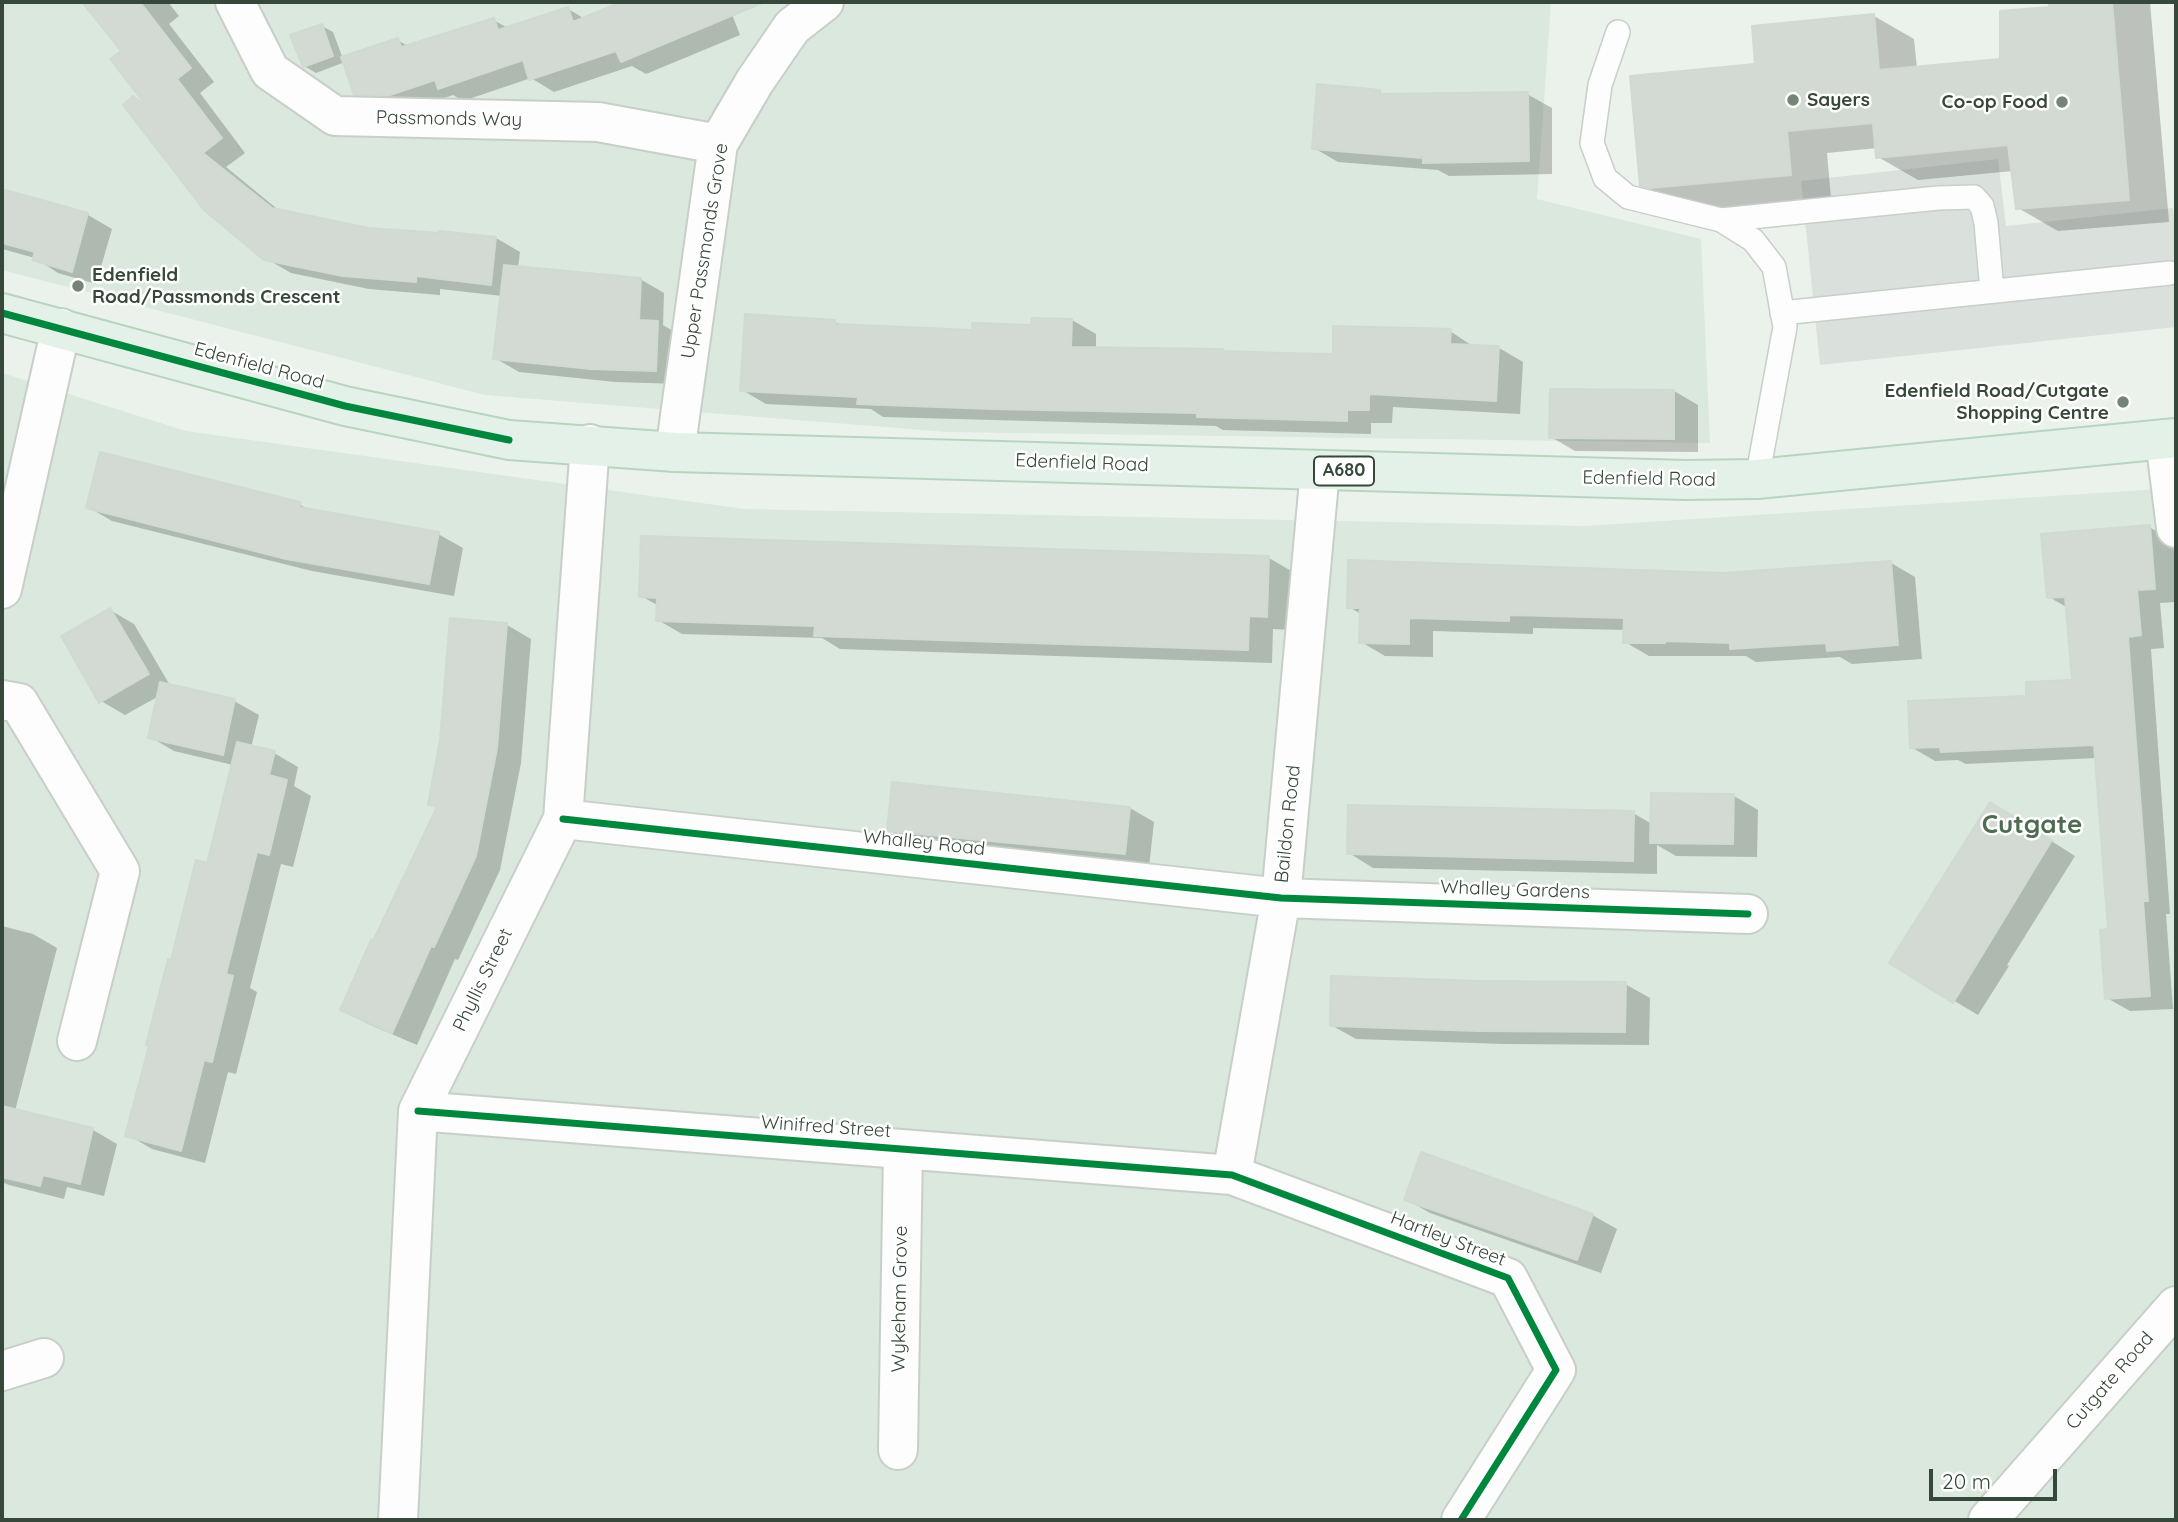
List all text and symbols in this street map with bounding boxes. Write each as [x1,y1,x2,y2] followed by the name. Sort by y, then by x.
[1807,89,1870,111] place label: Sayers
[1942,91,2048,113] place label: Co-op Food
[1785,92,1801,108] marker: Sayers
[2054,94,2070,110] marker: Co-op Food
[376,106,522,132] street label: Passmonds Way
[677,142,733,360] street label: Upper Passmonds Grove
[92,264,340,308] place label: Edenfield Road/Passmonds Crescent
[70,278,86,294] marker: Edenfield Road/Passmonds Crescent
[192,338,326,394] street label: Edenfield Road
[1885,380,2109,424] place label: Edenfield Road/Cutgate Shopping Centre
[2115,394,2131,410] marker: Edenfield Road/Cutgate Shopping Centre
[1015,449,1149,477] street label: Edenfield Road
[1314,457,1374,486] road number: A680
[1582,466,1716,492] street label: Edenfield Road
[1270,764,1306,884] street label: Baildon Road
[1982,809,2082,841] district label: Cutgate
[862,825,986,861] street label: Whalley Road
[1440,876,1590,904] street label: Whalley Gardens
[448,925,518,1035] street label: Phyllis Street
[760,1111,892,1143] street label: Winifred Street
[1387,1207,1509,1271] street label: Hartley Street
[887,1226,913,1372] street label: Wykeham Grove
[2061,1327,2159,1435] street label: Cutgate Road
[1933,1456,2061,1500] scale bar
[1942,1468,1991,1494] text: 20 m

